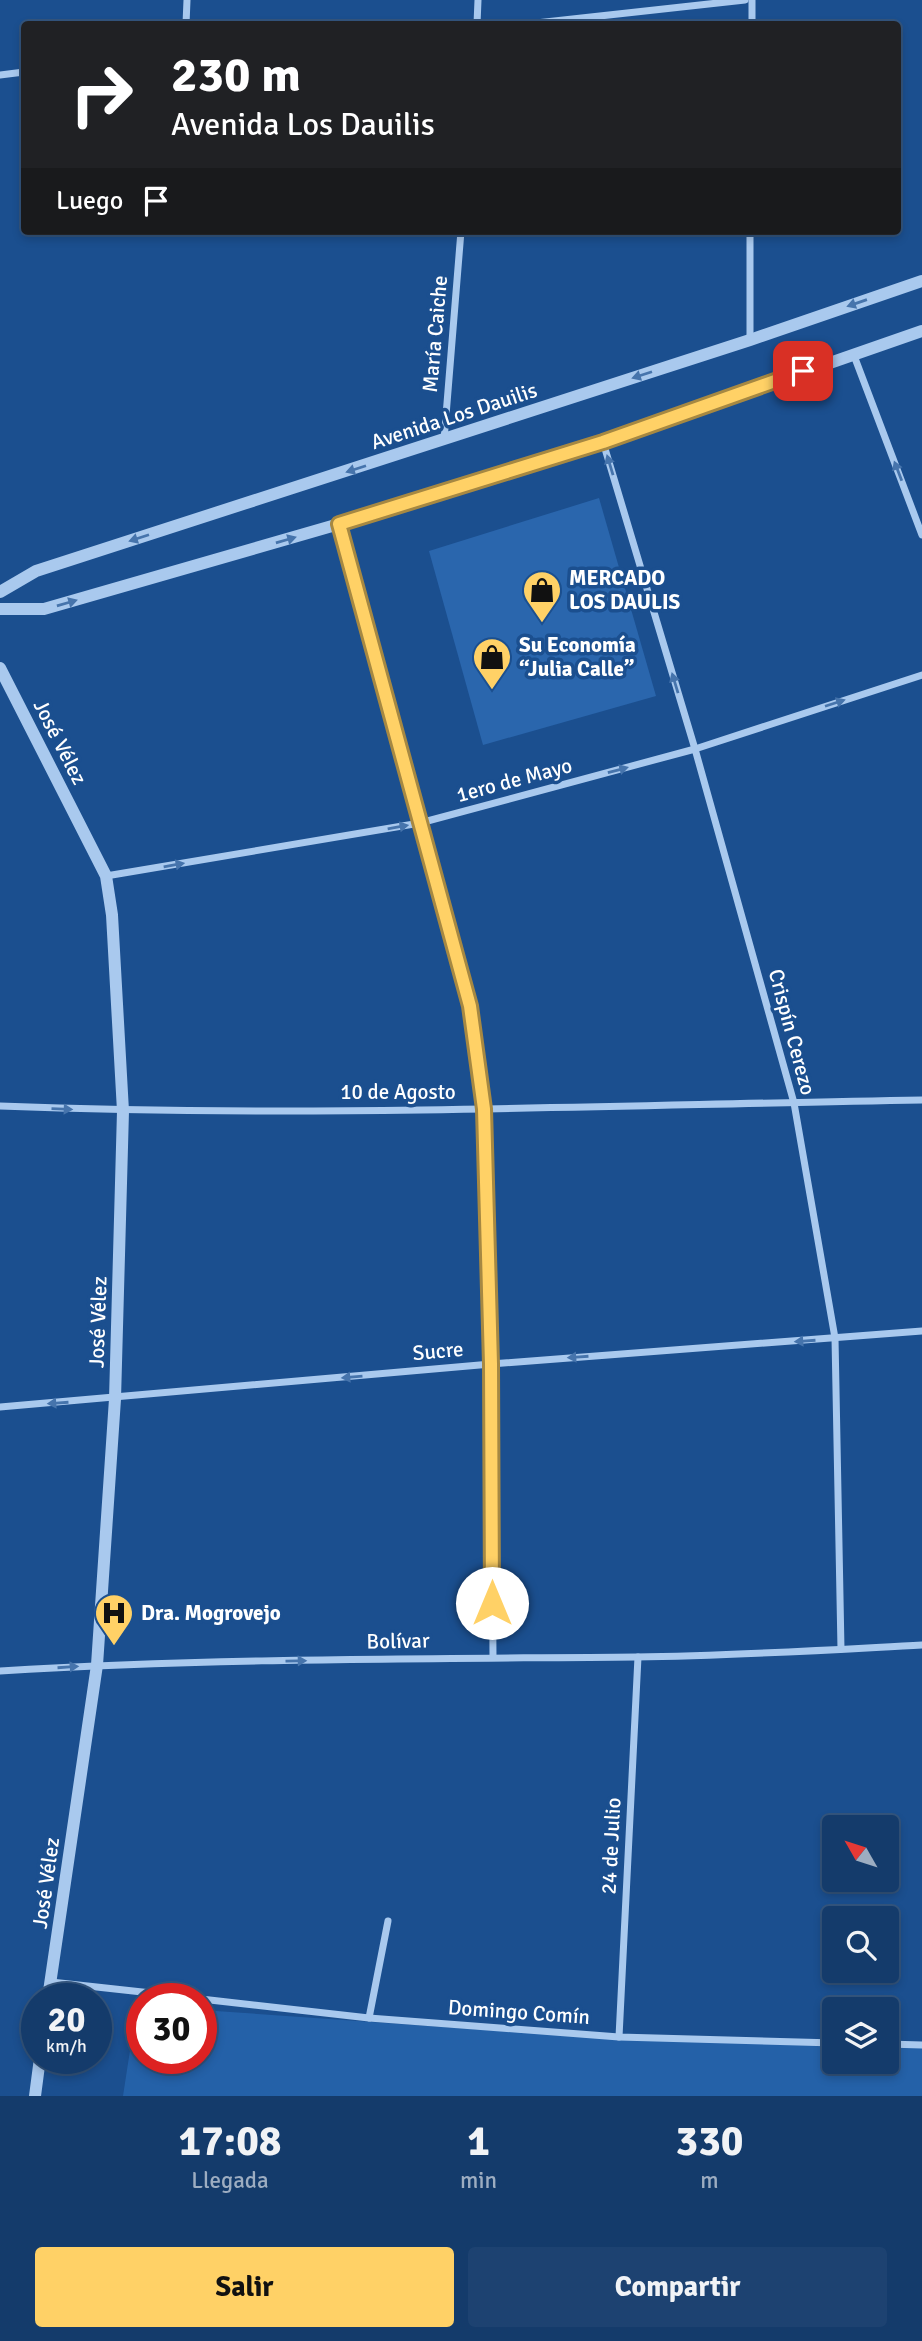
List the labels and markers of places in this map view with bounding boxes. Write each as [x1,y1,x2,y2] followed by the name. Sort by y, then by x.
[773,341,833,401] pin
[569,565,681,615] place label: MERCADO LOS DAULIS
[521,569,563,624] shop icon: MERCADO LOS DAULIS
[519,632,636,682] place label: Su Economía “Julia Calle”
[471,636,513,691] shop icon: Su Economía “Julia Calle”
[93,1592,135,1647] hospital icon: Dra. Mogrovejo
[141,1600,281,1626] place label: Dra. Mogrovejo

